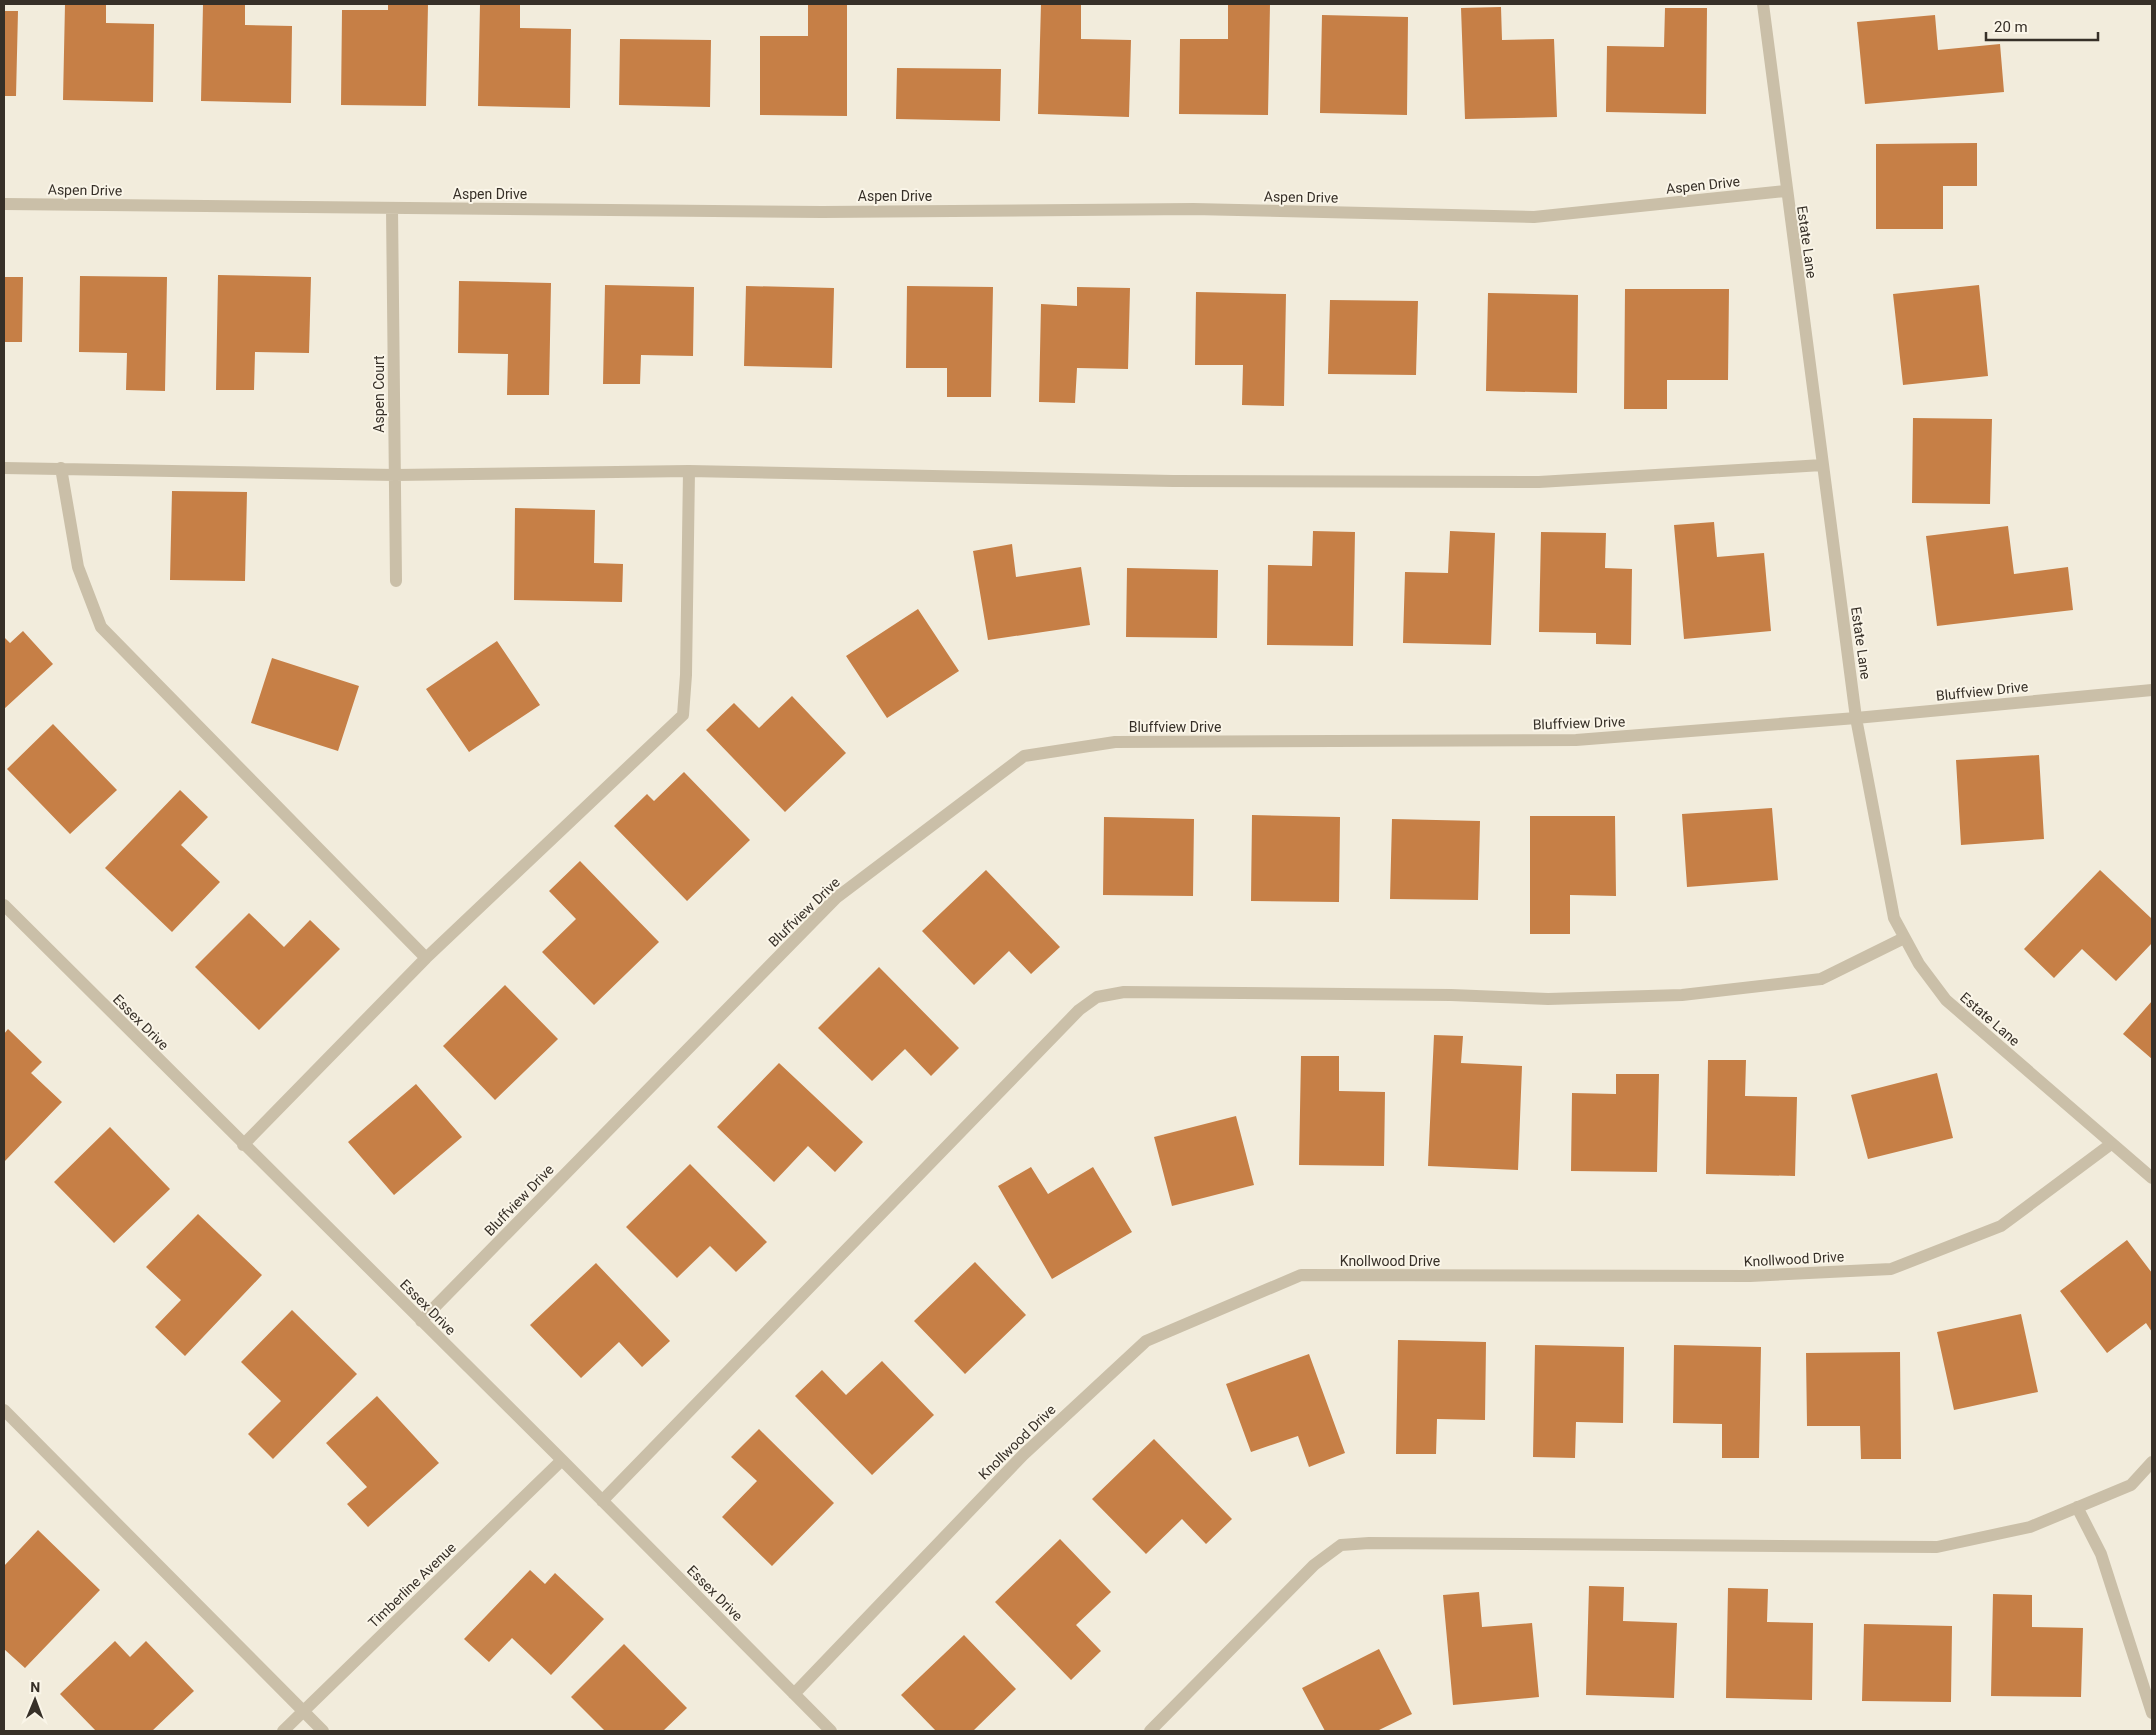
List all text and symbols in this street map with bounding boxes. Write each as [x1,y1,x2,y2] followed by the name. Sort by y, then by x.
[1986,10,2098,42] scale bar
[1994,18,2028,36] text: 20 m
[1665,173,1741,197] street label: Aspen Drive
[48,181,122,199] street label: Aspen Drive
[453,186,527,202] street label: Aspen Drive
[858,188,932,204] street label: Aspen Drive
[1264,188,1338,206] street label: Aspen Drive
[1794,205,1820,279] street label: Estate Lane
[371,355,387,433] street label: Aspen Court
[1848,606,1874,680] street label: Estate Lane
[1935,678,2029,704] street label: Bluffview Drive
[1532,713,1626,733] street label: Bluffview Drive
[1129,719,1221,735] street label: Bluffview Drive
[765,874,843,950] street label: Bluffview Drive
[1957,989,2023,1049] street label: Estate Lane
[110,991,172,1053] street label: Essex Drive
[481,1161,557,1239] street label: Bluffview Drive
[1743,1248,1845,1270] street label: Knollwood Drive
[1340,1253,1440,1269] street label: Knollwood Drive
[397,1276,459,1338] street label: Essex Drive
[975,1401,1059,1483] street label: Knollwood Drive
[365,1539,459,1631] street label: Timberline Avenue
[684,1562,746,1624] street label: Essex Drive
[10,1675,60,1725] north arrow
[30,1679,40,1695] text: N

